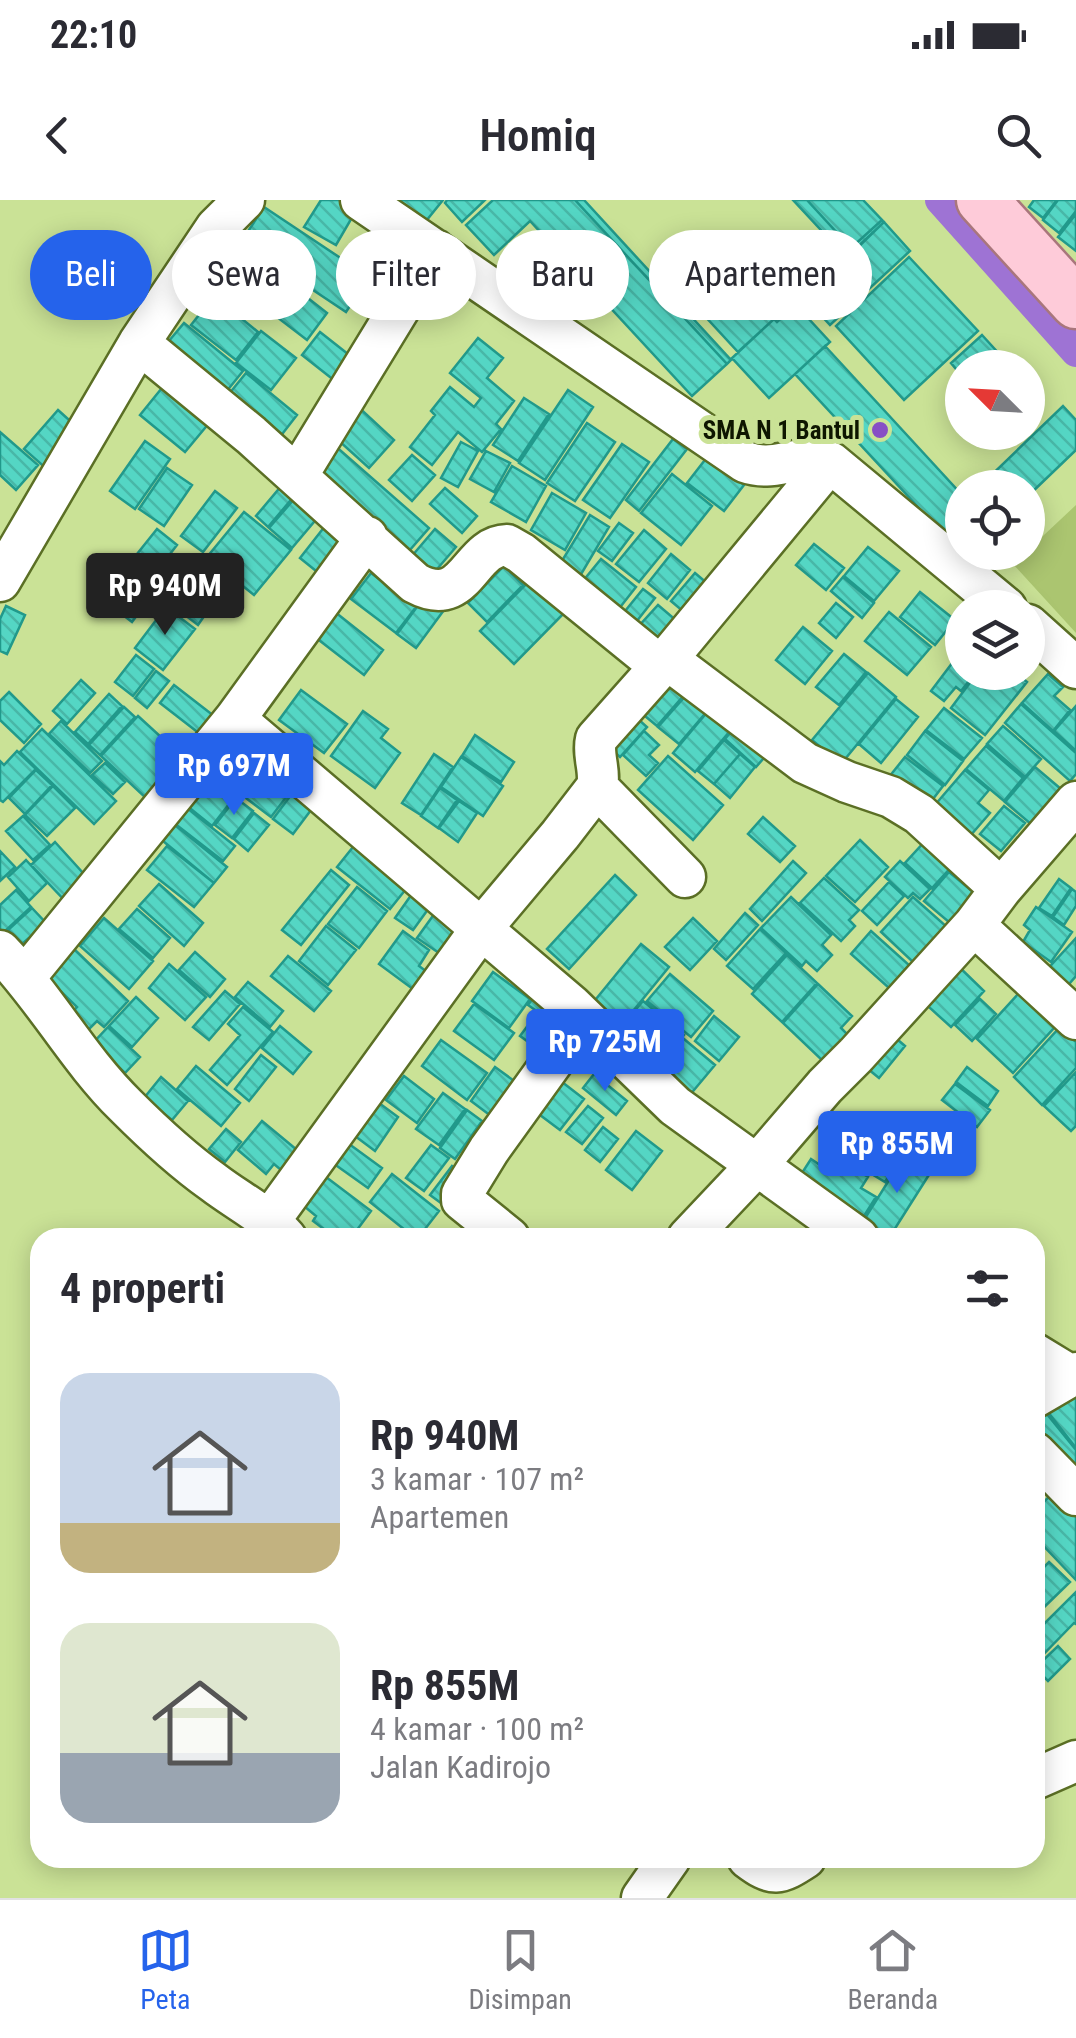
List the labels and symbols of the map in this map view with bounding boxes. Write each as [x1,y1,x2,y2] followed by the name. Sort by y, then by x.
[945,350,1045,450] north arrow
[703,416,860,445] place label: SMA N 1 Bantul
[869,419,891,441] marker: SMA N 1 Bantul
[73,553,257,638] pin: Rp 940M
[142,733,326,818] pin: Rp 697M
[513,1009,697,1094] pin: Rp 725M
[805,1111,989,1196] pin: Rp 855M

